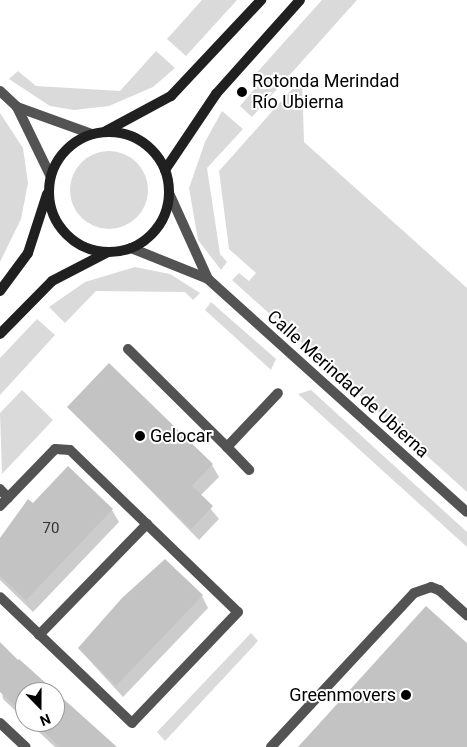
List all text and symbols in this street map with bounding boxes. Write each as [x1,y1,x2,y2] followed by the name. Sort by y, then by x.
[252,71,399,114] place label: Rotonda Merindad Río Ubierna
[236,86,248,98] marker: Rotonda Merindad Río Ubierna
[263,306,433,462] street label: Calle Merindad de Ubierna
[150,425,212,447] place label: Gelocar
[134,430,146,442] marker: Gelocar
[43,520,59,538] house number: 70
[15,682,65,732] north arrow
[289,684,396,706] place label: Greenmovers
[400,689,412,701] marker: Greenmovers
[38,711,53,729] text: N

